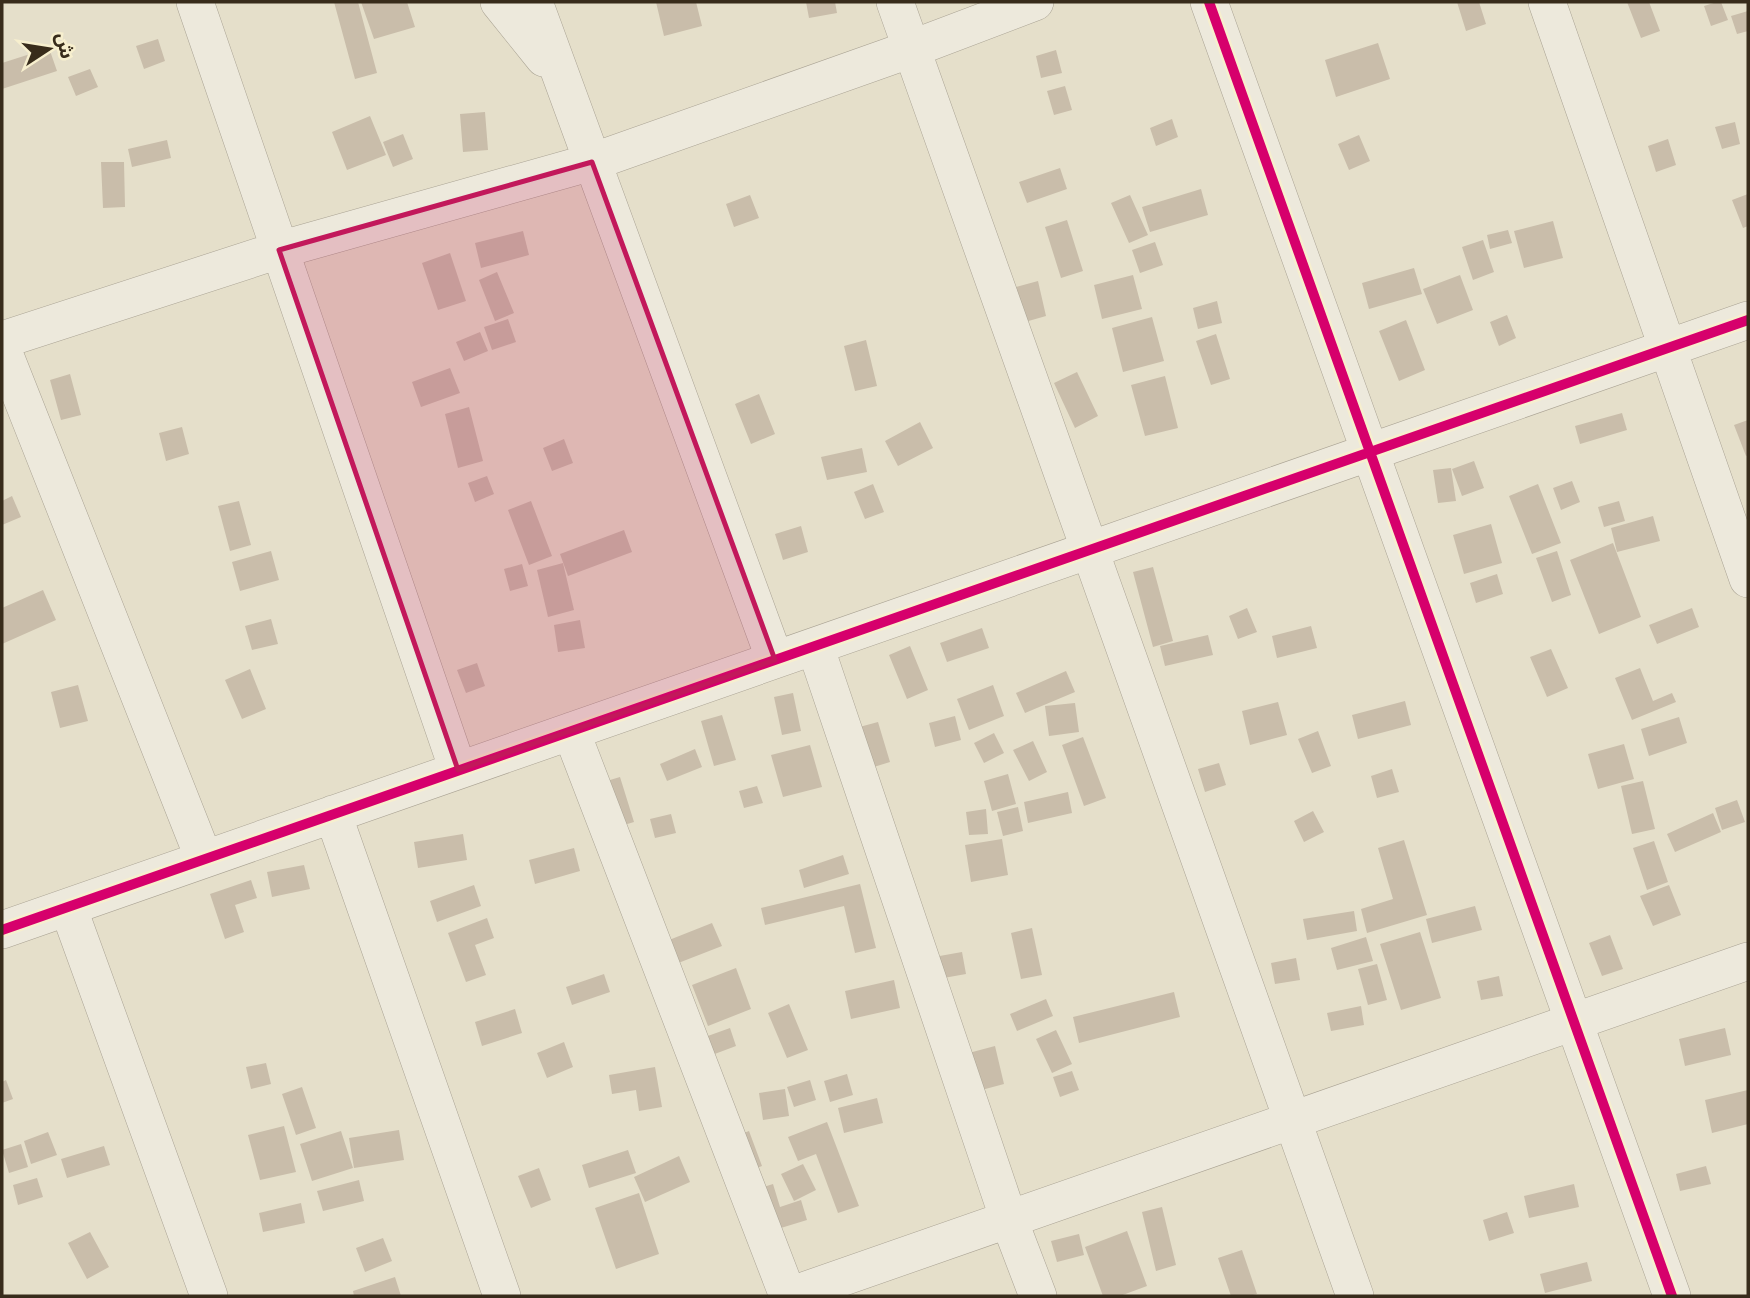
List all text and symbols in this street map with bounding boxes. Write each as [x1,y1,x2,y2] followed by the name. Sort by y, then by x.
[14,14,84,84] north arrow
[51,30,79,61] text: ش

